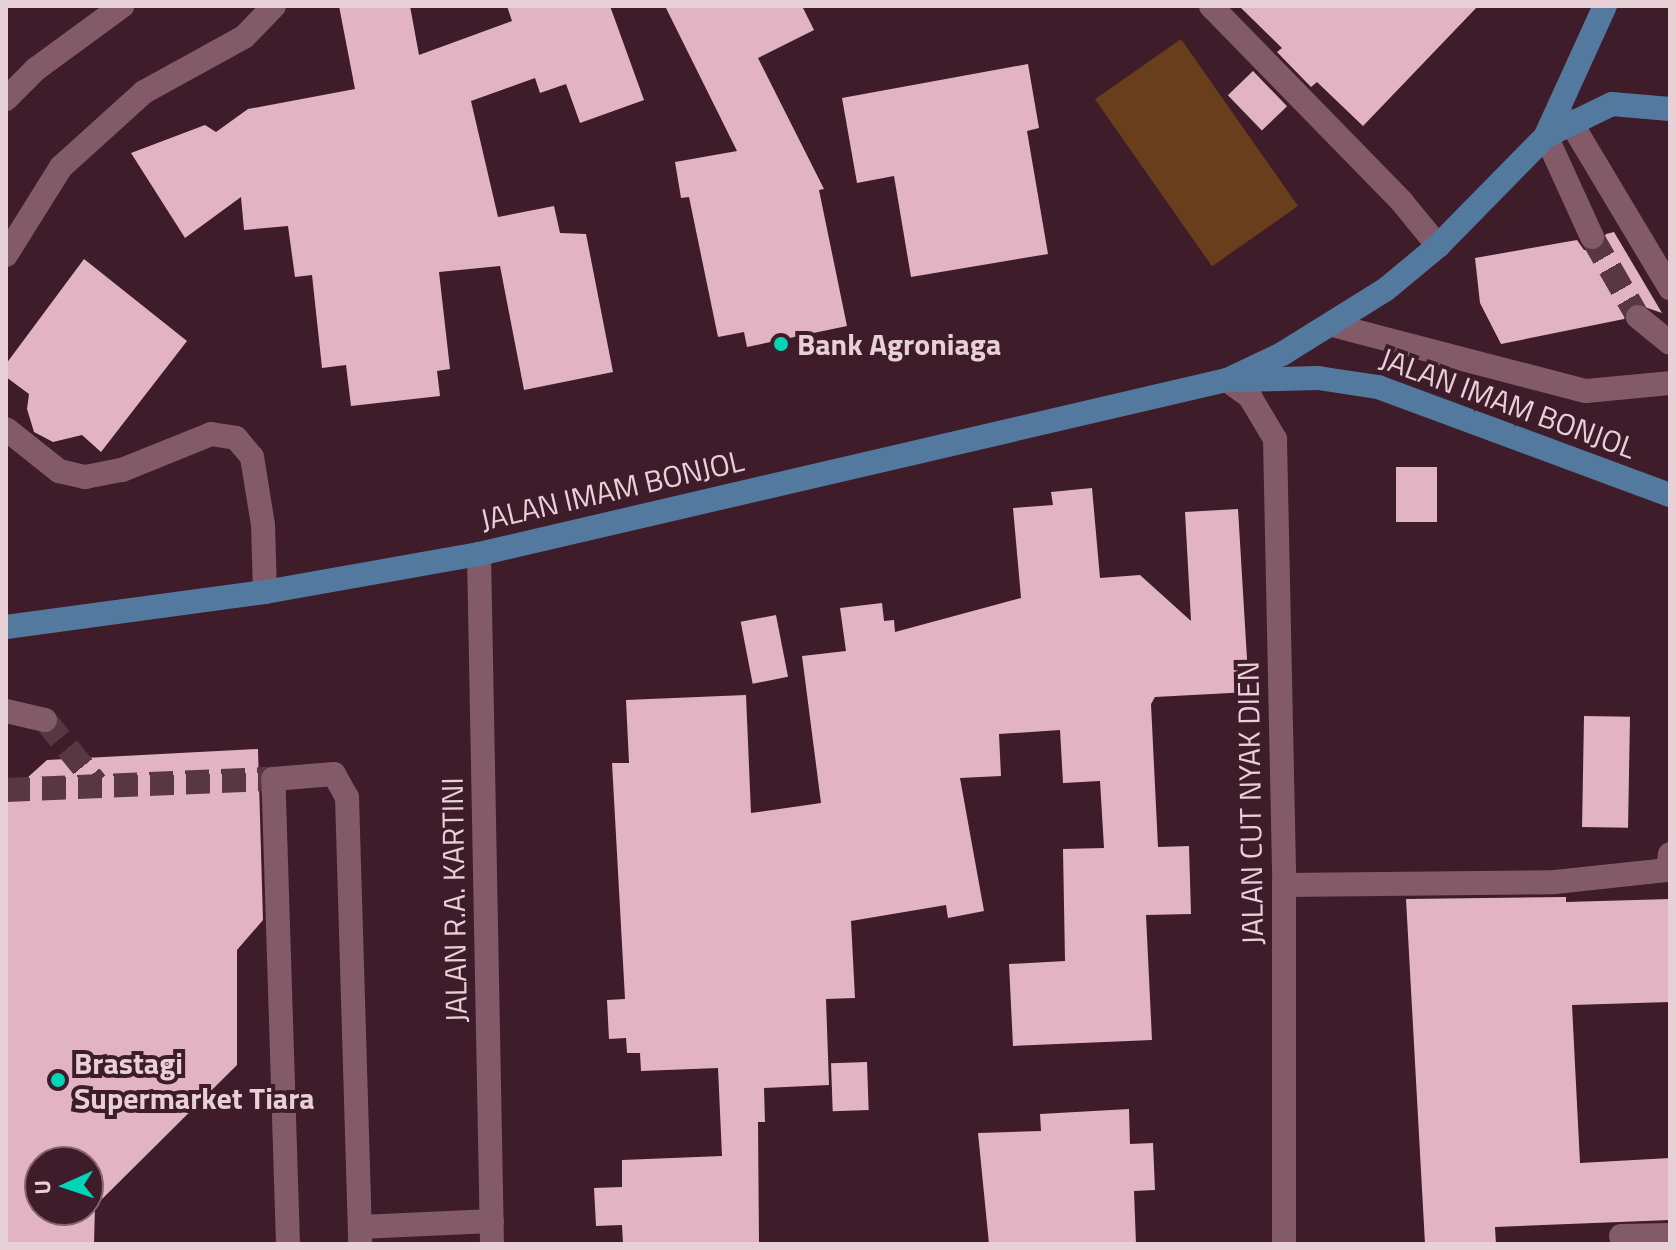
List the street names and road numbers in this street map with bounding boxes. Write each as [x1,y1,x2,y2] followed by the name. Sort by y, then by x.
[1375,340,1641,466] street label: JALAN IMAM BONJOL
[477,442,747,538] street label: JALAN IMAM BONJOL
[1230,661,1270,945] street label: JALAN CUT NYAK DIEN
[434,777,474,1023] street label: JALAN R.A. KARTINI

